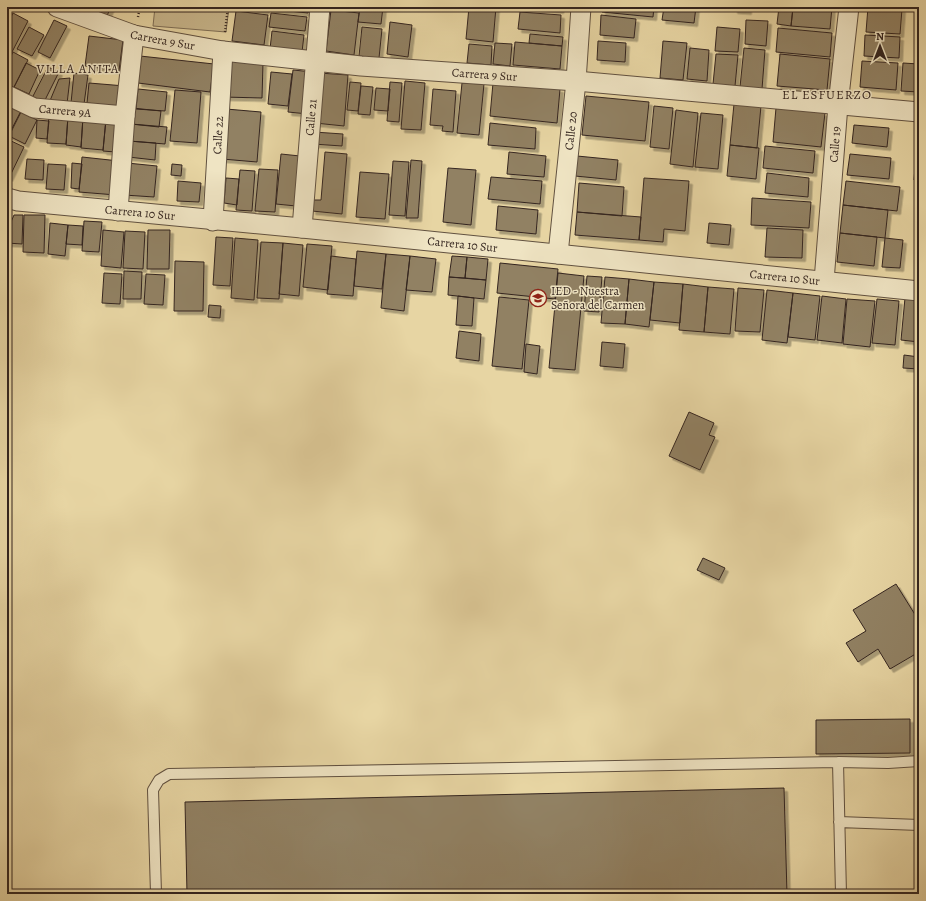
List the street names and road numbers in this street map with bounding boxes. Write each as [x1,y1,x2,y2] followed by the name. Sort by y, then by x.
[129,26,197,54] street label: Carrera 9 Sur
[451,64,518,85] street label: Carrera 9 Sur
[302,98,320,136] street label: Calle 21
[38,100,93,121] street label: Carrera 9A
[561,111,581,151] street label: Calle 20
[209,115,227,155] street label: Calle 22
[825,126,844,163] street label: Calle 19
[104,201,176,224] street label: Carrera 10 Sur
[427,233,499,256] street label: Carrera 10 Sur
[749,266,821,289] street label: Carrera 10 Sur

